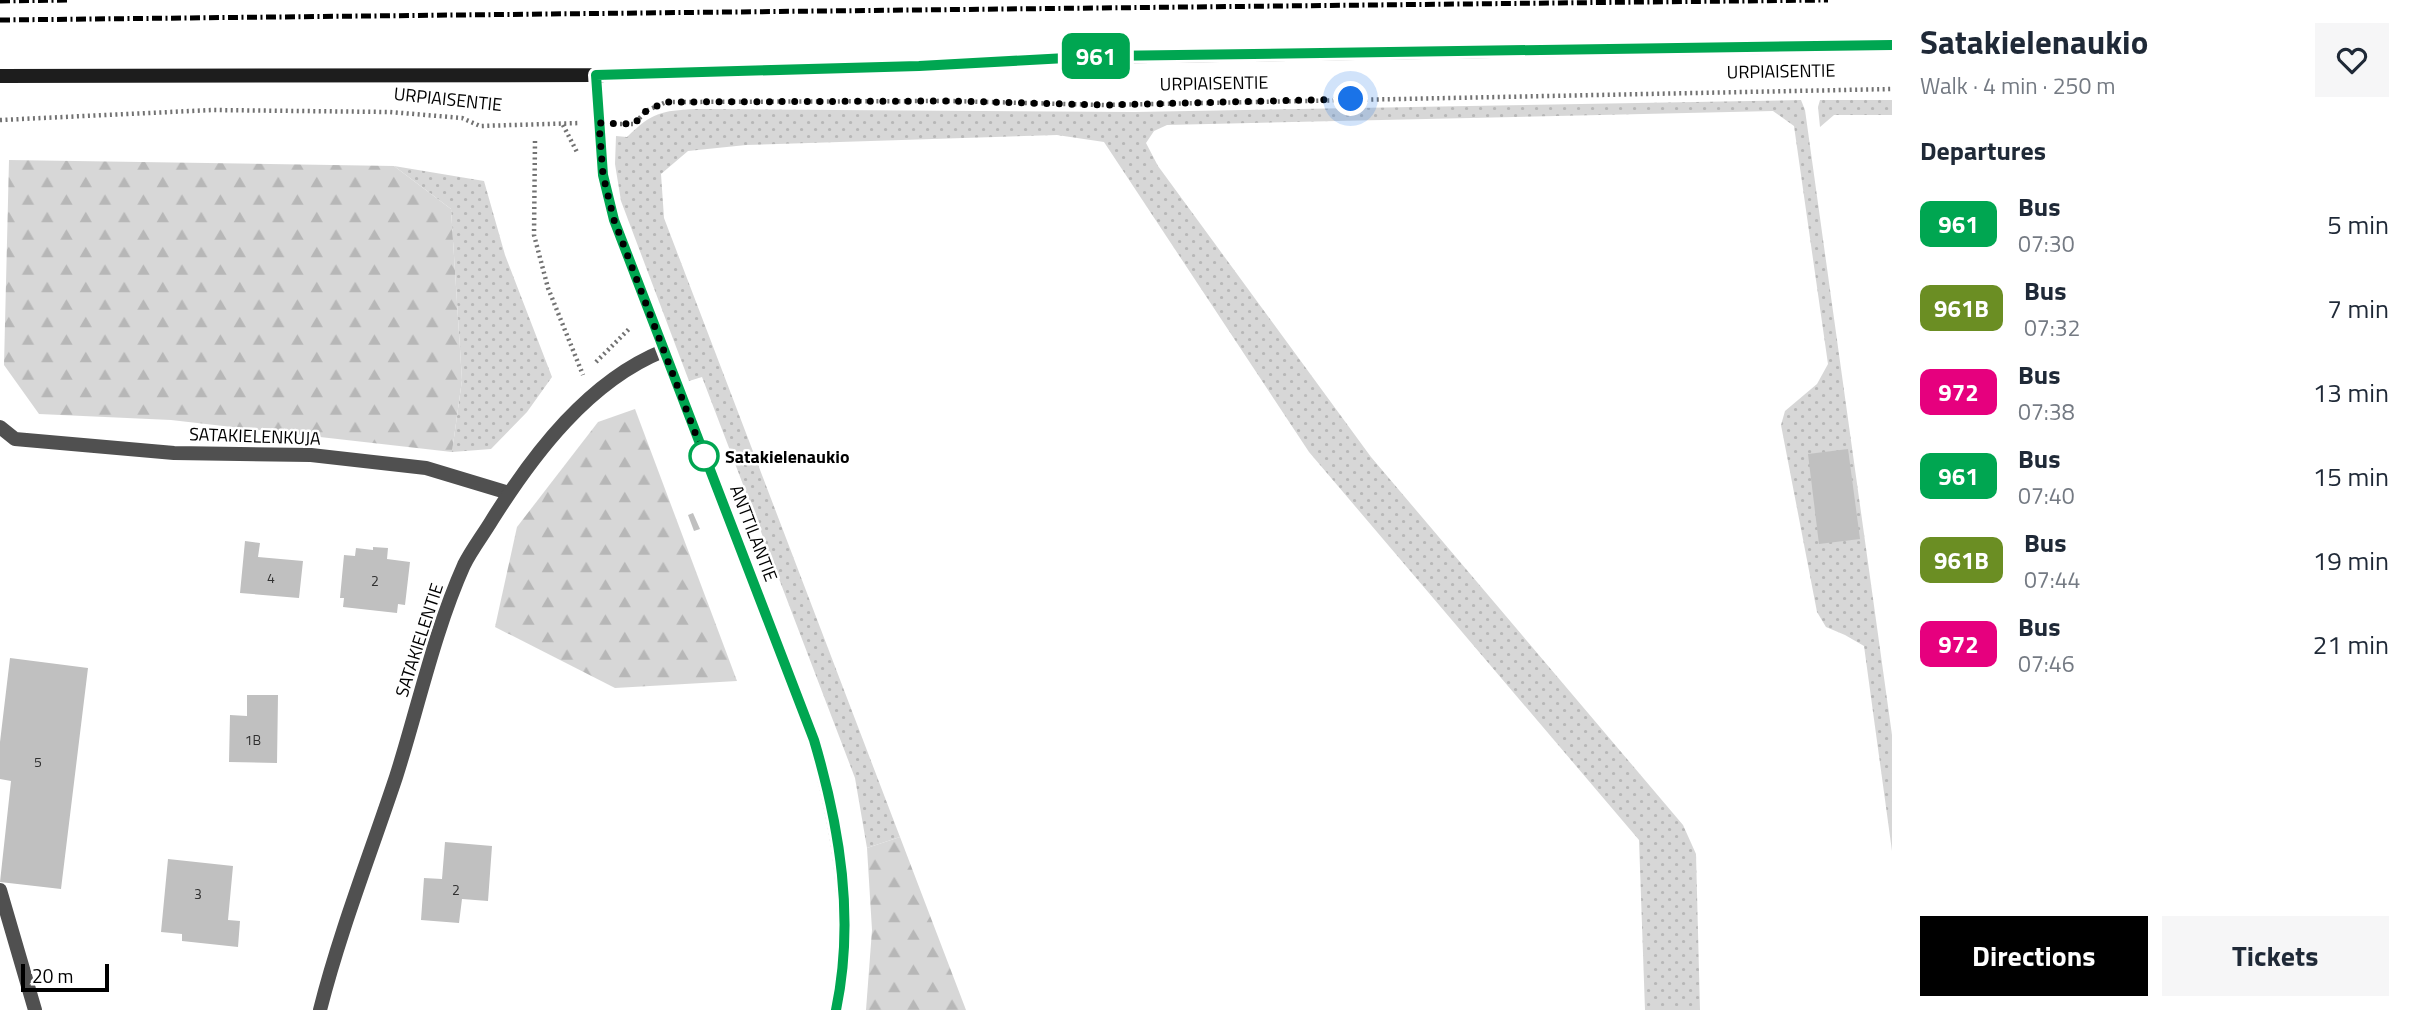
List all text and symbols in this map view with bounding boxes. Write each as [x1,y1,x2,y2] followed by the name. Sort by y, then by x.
[1920,17,2148,67] text: Satakielenaukio
[2315,23,2389,97] button: heart
[1056,33,1136,79] line badge: 961
[1076,38,1116,74] text: 961
[1726,57,1836,85] street label: URPIAISENTIE
[1920,68,2116,103] text: Walk · 4 min · 250 m
[1159,69,1269,97] street label: URPIAISENTIE
[393,80,503,118] street label: URPIAISENTIE
[1333,81,1368,116] your location
[1920,131,2046,170] text: Departures
[2018,187,2060,226] text: Bus
[2327,205,2389,244] text: 5 min
[1938,206,1979,242] text: 961
[2018,226,2075,261] text: 07:30
[2024,271,2066,310] text: Bus
[2327,289,2389,328] text: 7 min
[1934,290,1989,326] text: 961B
[2024,310,2080,345] text: 07:32
[2018,355,2060,394] text: Bus
[2313,373,2389,412] text: 13 min
[1938,374,1979,410] text: 972
[2018,394,2075,429] text: 07:38
[189,420,322,452] street label: SATAKIELENKUJA
[2018,439,2060,478] text: Bus
[689,441,719,471] marker: Satakielenaukio
[725,443,849,470] place label: Satakielenaukio
[2313,457,2389,496] text: 15 min
[1938,458,1979,494] text: 961
[2018,478,2075,513] text: 07:40
[723,481,785,585] street label: ANTTILANTIE
[2024,523,2066,562] text: Bus
[2313,541,2389,580] text: 19 min
[1934,542,1989,578] text: 961B
[2024,562,2080,597] text: 07:44
[267,567,275,588] house number: 4
[371,570,379,591] house number: 2
[388,580,450,700] street label: SATAKIELENTIE
[2018,607,2060,646] text: Bus
[2313,625,2389,664] text: 21 min
[1938,626,1979,662] text: 972
[2018,646,2075,681] text: 07:46
[245,729,261,750] house number: 1B
[34,751,42,772] house number: 5
[452,879,460,900] house number: 2
[194,883,202,904] house number: 3
[1920,916,2148,996] button: Directions
[2162,916,2389,996] button: Tickets
[21,961,108,993] scale bar
[32,961,73,990] text: 20 m

